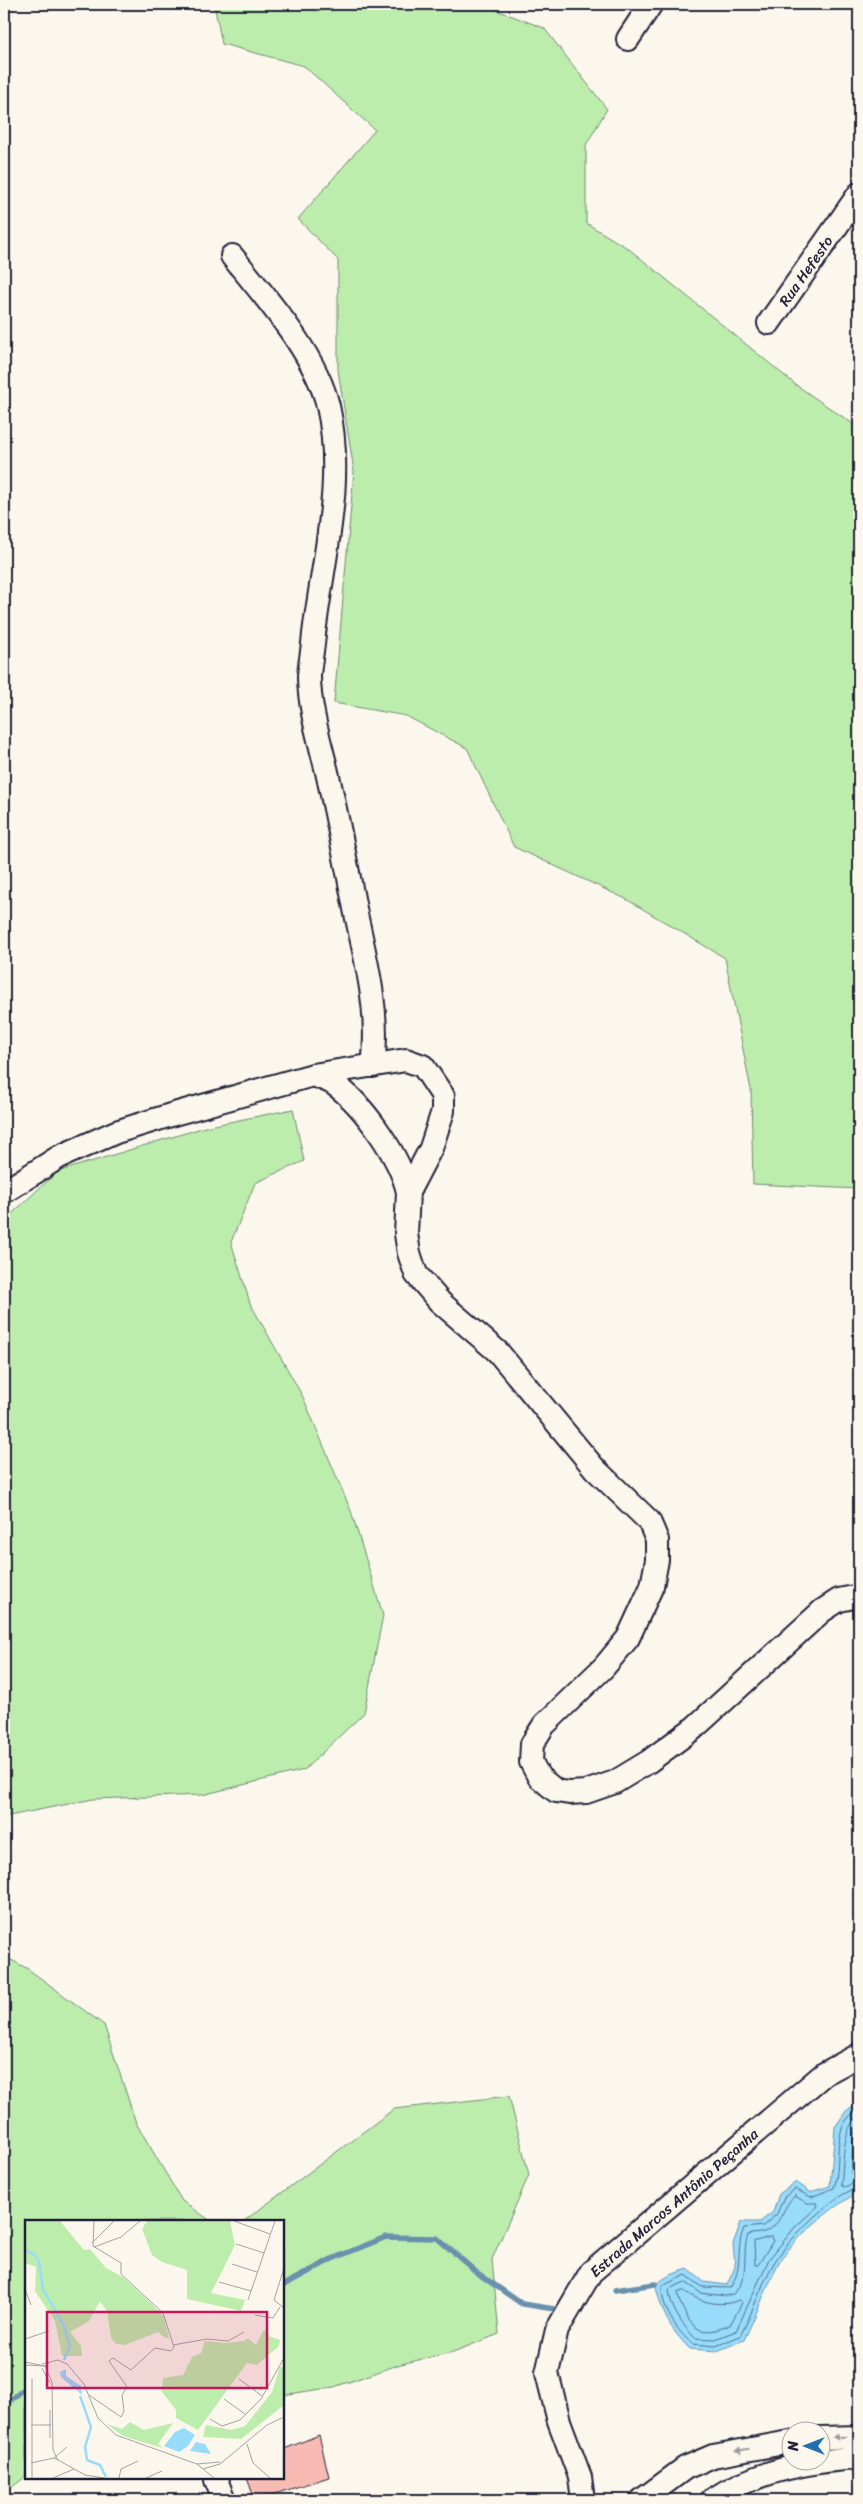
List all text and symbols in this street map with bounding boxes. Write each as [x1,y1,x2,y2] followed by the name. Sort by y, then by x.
[772,230,840,312] street label: Rua Hefesto
[584,2122,765,2284] street label: Estrada Marcos Antônio Peçanha
[25,2220,284,2479] inset map
[780,2422,830,2472] north arrow
[832,2433,848,2441] one-way arrow
[781,2441,806,2452] text: N
[734,2446,750,2454] one-way arrow

